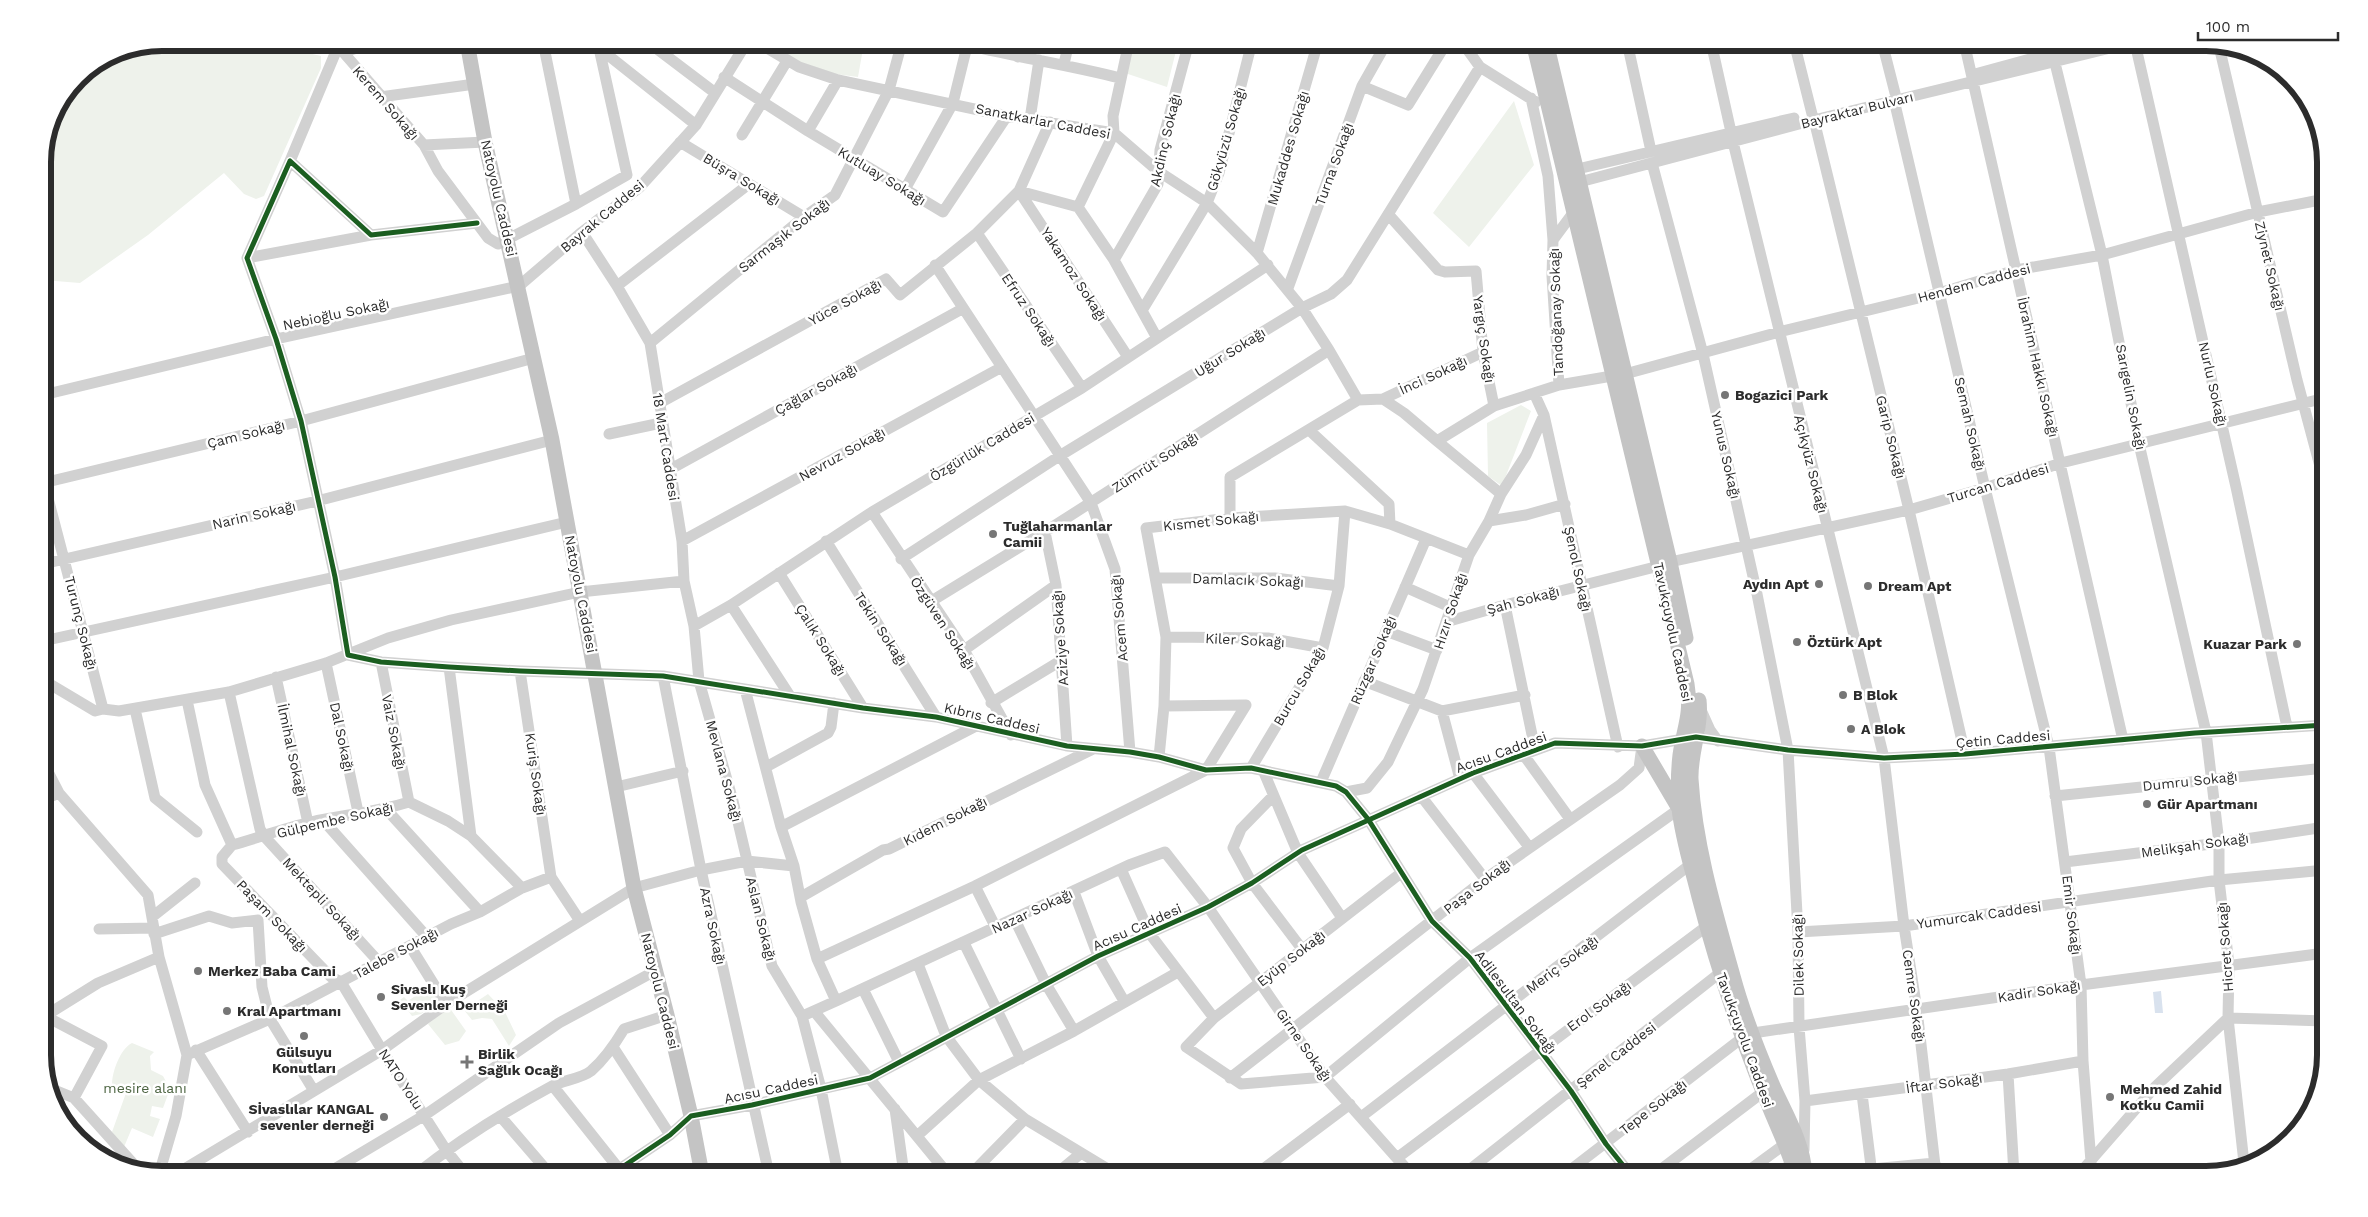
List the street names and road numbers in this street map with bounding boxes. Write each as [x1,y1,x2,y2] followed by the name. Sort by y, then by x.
[350,63,422,143] street label: Kerem Sokağı
[1203,85,1249,193] street label: Gökyüzü Sokağı
[1799,88,1915,132] street label: Bayraktar Bulvarı
[1264,89,1312,207] street label: Mukaddes Sokağı
[1147,92,1183,188] street label: Akdinç Sokağı
[974,100,1112,142] street label: Sanatkarlar Caddesi
[1312,120,1356,208] street label: Turna Sokağı
[478,138,520,258] street label: Natoyolu Caddesi
[835,143,929,209] street label: Kutluay Sokağı
[700,150,784,208] street label: Büşra Sokağı
[557,176,647,256] street label: Bayrak Caddesi
[735,194,833,276] street label: Sarmaşık Sokağı
[2252,220,2288,312] street label: Ziynet Sokağı
[1038,224,1110,324] street label: Yakamoz Sokağı
[1546,248,1566,376] street label: Tandoğanay Sokağı
[1916,260,2032,306] street label: Hendem Caddesi
[999,270,1059,350] street label: Efruz Sokağı
[806,275,884,329] street label: Yüce Sokağı
[1470,294,1498,384] street label: Yargıç Sokağı
[281,295,391,333] street label: Nebioğlu Sokağı
[2014,295,2062,439] street label: İbrahim Hakkı Sokağı
[1192,324,1268,380] street label: Uğur Sokağı
[2195,340,2231,428] street label: Nurlu Sokağı
[2113,343,2149,451] street label: Sarıgelin Sokağı
[1396,352,1470,398] street label: İnci Sokağı
[772,360,860,418] street label: Çağlar Sokağı
[1951,375,1989,473] street label: Semah Sokağı
[650,392,682,502] street label: 18 Mart Caddesi
[1873,394,1909,480] street label: Garip Sokağı
[927,409,1037,485] street label: Özgürlük Caddesi
[1708,410,1744,500] street label: Yunus Sokağı
[1791,413,1831,515] street label: Açıkyüz Sokağı
[205,417,287,451] street label: Çam Sokağı
[796,424,888,484] street label: Nevruz Sokağı
[1109,428,1201,496] street label: Zümrüt Sokağı
[1945,460,2051,506] street label: Turcan Caddesi
[211,498,297,532] street label: Narin Sokağı
[1162,508,1260,534] street label: Kısmet Sokağı
[1561,525,1595,613] street label: Şenol Sokağı
[562,534,600,654] street label: Natoyolu Caddesi
[1650,561,1696,703] street label: Tavukçuyolu Caddesi
[1192,570,1304,590] street label: Damlacık Sokağı
[1430,571,1470,651] street label: Hızır Sokağı
[62,574,100,672] street label: Turunç Sokağı
[907,574,979,672] street label: Özgüven Sokağı
[1107,574,1131,662] street label: Acem Sokağı
[1485,583,1561,617] street label: Şah Sokağı
[851,589,911,669] street label: Tekin Sokağı
[1049,590,1071,686] street label: Aziziye Sokağı
[792,601,850,679] street label: Çalık Sokağı
[1347,613,1399,707] street label: Rüzgar Sokağı
[1205,630,1285,650] street label: Kiler Sokağı
[1270,644,1328,728] street label: Burcu Sokağı
[379,693,409,771] street label: Vaiz Sokağı
[943,699,1041,737] street label: Kıbrıs Caddesi
[327,701,357,773] street label: Dal Sokağı
[274,702,310,798] street label: İlmihal Sokağı
[703,718,745,824] street label: Mevlana Sokağı
[1955,727,2051,751] street label: Çetin Caddesi
[1453,728,1549,776] street label: Acısu Caddesi
[522,732,550,816] street label: Kuriş Sokağı
[2142,768,2238,794] street label: Dumru Sokağı
[900,793,990,849] street label: Kıdem Sokağı
[275,799,395,841] street label: Gülpembe Sokağı
[2140,830,2250,860] street label: Melikşah Sokağı
[279,854,365,944] street label: Mektepli Sokağı
[1440,855,1514,917] street label: Paşa Sokağı
[2059,874,2085,956] street label: Emir Sokağı
[743,875,779,963] street label: Aslan Sokağı
[234,877,310,955] street label: Paşam Sokağı
[989,885,1075,937] street label: Nazar Sokağı
[697,886,729,966] street label: Azra Sokağı
[1916,898,2042,932] street label: Yumurcak Caddesi
[1090,900,1184,954] street label: Acısu Caddesi
[2214,901,2236,993] street label: Hicret Sokağı
[1789,913,1807,997] street label: Dilek Sokağı
[351,924,441,982] street label: Talebe Sokağı
[1254,926,1328,990] street label: Eyüp Sokağı
[638,931,682,1051] street label: Natoyolu Caddesi
[1523,932,1601,996] street label: Meriç Sokağı
[1472,947,1560,1057] street label: Adilesultan Sokağı
[1900,949,1928,1043] street label: Cemre Sokağı
[1713,970,1777,1110] street label: Tavukçuyolu Caddesi
[1564,977,1634,1035] street label: Erol Sokağı
[1996,977,2082,1005] street label: Kadir Sokağı
[1273,1005,1335,1085] street label: Girne Sokağı
[1573,1019,1659,1091] street label: Şenel Caddesi
[375,1046,427,1112] street label: NATO Yolu
[1905,1070,1983,1096] street label: İftar Sokağı
[723,1071,819,1107] street label: Acısu Caddesi
[1616,1076,1690,1138] street label: Tepe Sokağı

